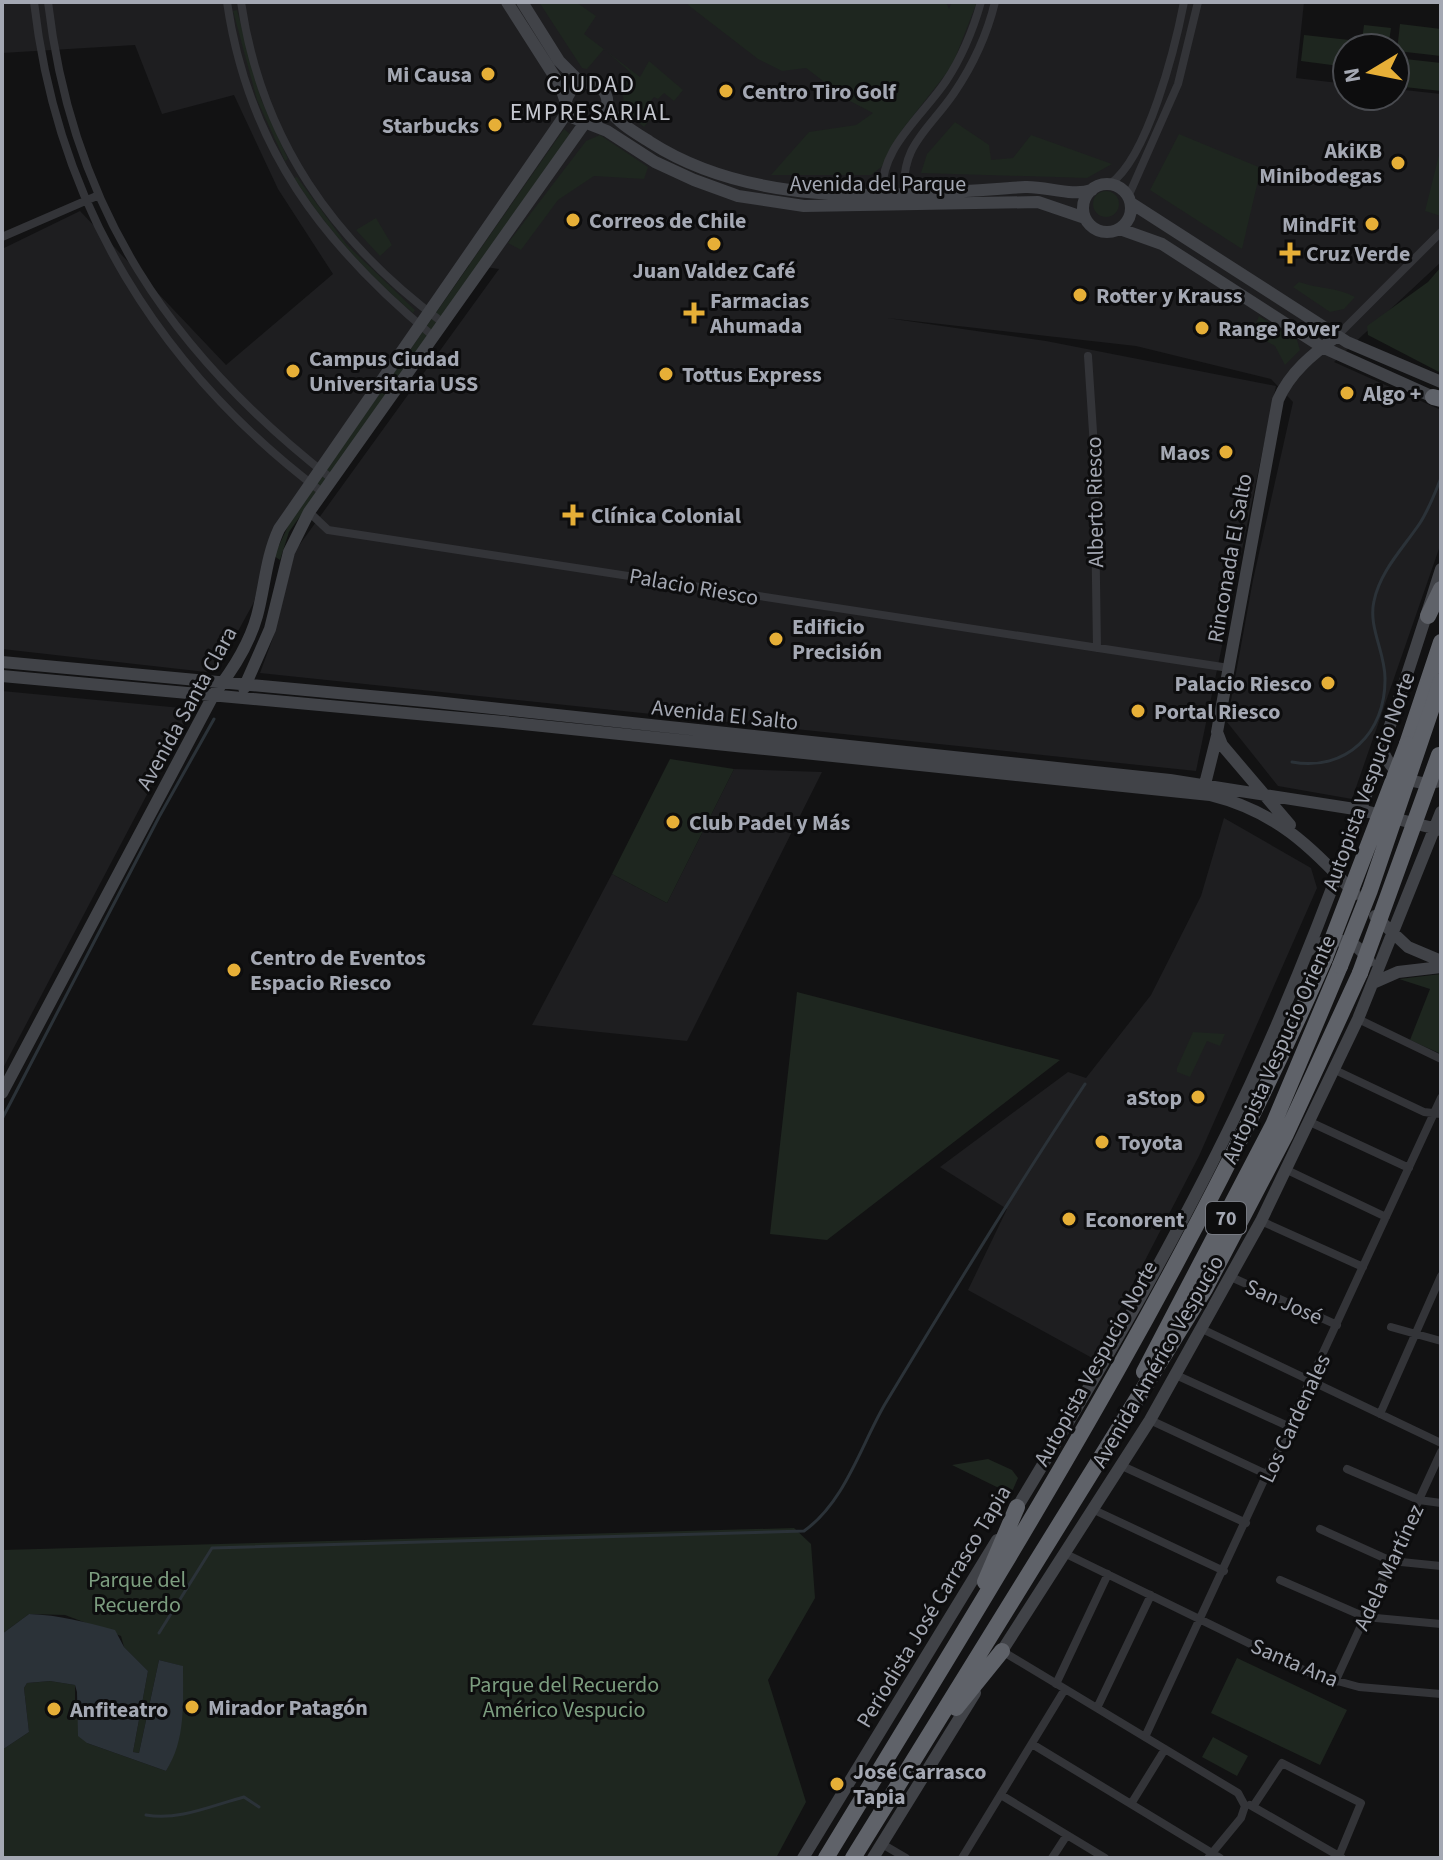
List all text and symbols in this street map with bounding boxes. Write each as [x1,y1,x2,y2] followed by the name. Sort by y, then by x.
[1331,32,1411,112] north arrow
[387,59,472,91] place label: Mi Causa
[479,65,497,83] marker: Mi Causa
[1335,65,1369,85] text: N
[510,67,672,130] district label: CIUDAD EMPRESARIAL
[742,76,897,108] place label: Centro Tiro Golf
[717,82,735,100] marker: Centro Tiro Golf
[382,110,479,142] place label: Starbucks
[486,116,504,134] marker: Starbucks
[1259,135,1382,192] place label: AkiKB Minibodegas
[1389,154,1407,172] marker: AkiKB Minibodegas
[790,168,966,200] street label: Avenida del Parque
[589,205,746,237] place label: Correos de Chile
[1282,209,1357,241] place label: MindFit
[564,211,582,229] marker: Correos de Chile
[1363,215,1381,233] marker: MindFit
[705,235,723,253] marker: Juan Valdez Café
[1306,238,1410,270] place label: Cruz Verde
[1281,244,1299,262] marker: Cruz Verde
[632,255,796,287] place label: Juan Valdez Café
[1096,280,1243,312] place label: Rotter y Krauss
[709,285,809,342] place label: Farmacias Ahumada
[1071,286,1089,304] marker: Rotter y Krauss
[685,304,703,322] marker: Farmacias Ahumada
[1218,313,1340,345] place label: Range Rover
[1193,319,1211,337] marker: Range Rover
[309,343,478,400] place label: Campus Ciudad Universitaria USS
[682,359,822,391] place label: Tottus Express
[284,362,302,380] marker: Campus Ciudad Universitaria USS
[657,365,675,383] marker: Tottus Express
[1362,378,1421,410] place label: Algo +
[1338,384,1356,402] marker: Algo +
[1078,436,1112,568] street label: Alberto Riesco
[1160,437,1210,469] place label: Maos
[1217,443,1235,461] marker: Maos
[1199,471,1261,645] street label: Rinconada El Salto
[591,500,742,532] place label: Clínica Colonial
[562,504,584,526] marker: Clínica Colonial
[627,560,761,614] street label: Palacio Riesco
[792,611,882,668] place label: Edificio Precisión
[129,621,245,796] street label: Avenida Santa Clara
[767,630,785,648] marker: Edificio Precisión
[1314,667,1423,895] street label: Autopista Vespucio Norte
[1175,668,1312,700] place label: Palacio Riesco
[1319,674,1337,692] marker: Palacio Riesco
[650,691,800,739] street label: Avenida El Salto
[1154,696,1280,728] place label: Portal Riesco
[1129,702,1147,720] marker: Portal Riesco
[689,807,850,839] place label: Club Padel y Más
[664,813,682,831] marker: Club Padel y Más
[1214,930,1344,1169] street label: Autopista Vespucio Oriente
[250,942,426,999] place label: Centro de Eventos Espacio Riesco
[225,961,243,979] marker: Centro de Eventos Espacio Riesco
[1126,1082,1182,1114] place label: aStop
[1189,1088,1207,1106] marker: aStop
[1118,1127,1183,1159] place label: Toyota
[1093,1133,1111,1151] marker: Toyota
[1206,1202,1246,1234] road number: 70
[1085,1204,1185,1236] place label: Econorent
[1060,1210,1078,1228] marker: Econorent
[1084,1249,1232,1474] street label: Avenida Américo Vespucio
[1026,1255,1166,1472] street label: Autopista Vespucio Norte
[1240,1271,1328,1333] street label: San José
[1251,1349,1339,1488] street label: Los Cardenales
[848,1479,1019,1734] street label: Periodista José Carrasco Tapia
[1346,1499,1432,1636] street label: Adela Martínez
[88,1564,186,1621] park label: Parque del Recuerdo
[1246,1630,1343,1696] street label: Santa Ana
[469,1669,659,1726] park label: Parque del Recuerdo Américo Vespucio
[208,1692,368,1724] place label: Mirador Patagón
[69,1694,168,1726] place label: Anfiteatro
[183,1698,201,1716] marker: Mirador Patagón
[45,1700,63,1718] marker: Anfiteatro
[853,1756,986,1813] place label: José Carrasco Tapia
[828,1775,846,1793] marker: José Carrasco Tapia

